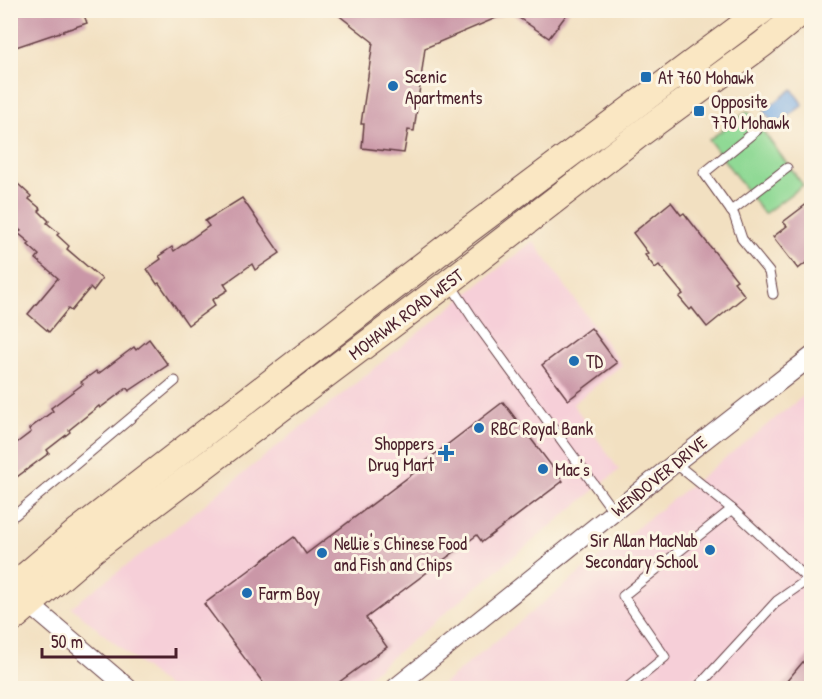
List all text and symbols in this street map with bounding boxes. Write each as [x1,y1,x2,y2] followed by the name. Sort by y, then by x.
[405,64,482,110] place label: Scenic Apartments
[658,65,754,90] place label: At 760 Mohawk
[639,70,653,84] marker: At 760 Mohawk
[386,79,400,93] marker: Scenic Apartments
[711,89,790,135] place label: Opposite 770 Mohawk
[692,104,706,118] marker: Opposite 770 Mohawk
[343,262,469,365] street label: MOHAWK ROAD WEST
[586,349,603,374] place label: TD
[567,354,581,368] marker: TD
[491,416,594,441] place label: RBC Royal Bank
[472,421,486,435] marker: RBC Royal Bank
[606,430,712,522] street label: WENDOVER DRIVE
[368,431,435,477] place label: Shoppers Drug Mart
[439,446,453,460] marker: Shoppers Drug Mart
[555,457,590,482] place label: Mac's
[536,462,550,476] marker: Mac's
[585,528,698,574] place label: Sir Allan MacNab Secondary School
[334,531,467,577] place label: Nellie's Chinese Food and Fish and Chips
[703,543,717,557] marker: Sir Allan MacNab Secondary School
[315,546,329,560] marker: Nellie's Chinese Food and Fish and Chips
[258,581,320,606] place label: Farm Boy
[240,586,254,600] marker: Farm Boy
[42,621,176,659] scale bar
[51,629,83,654] text: 50 m

